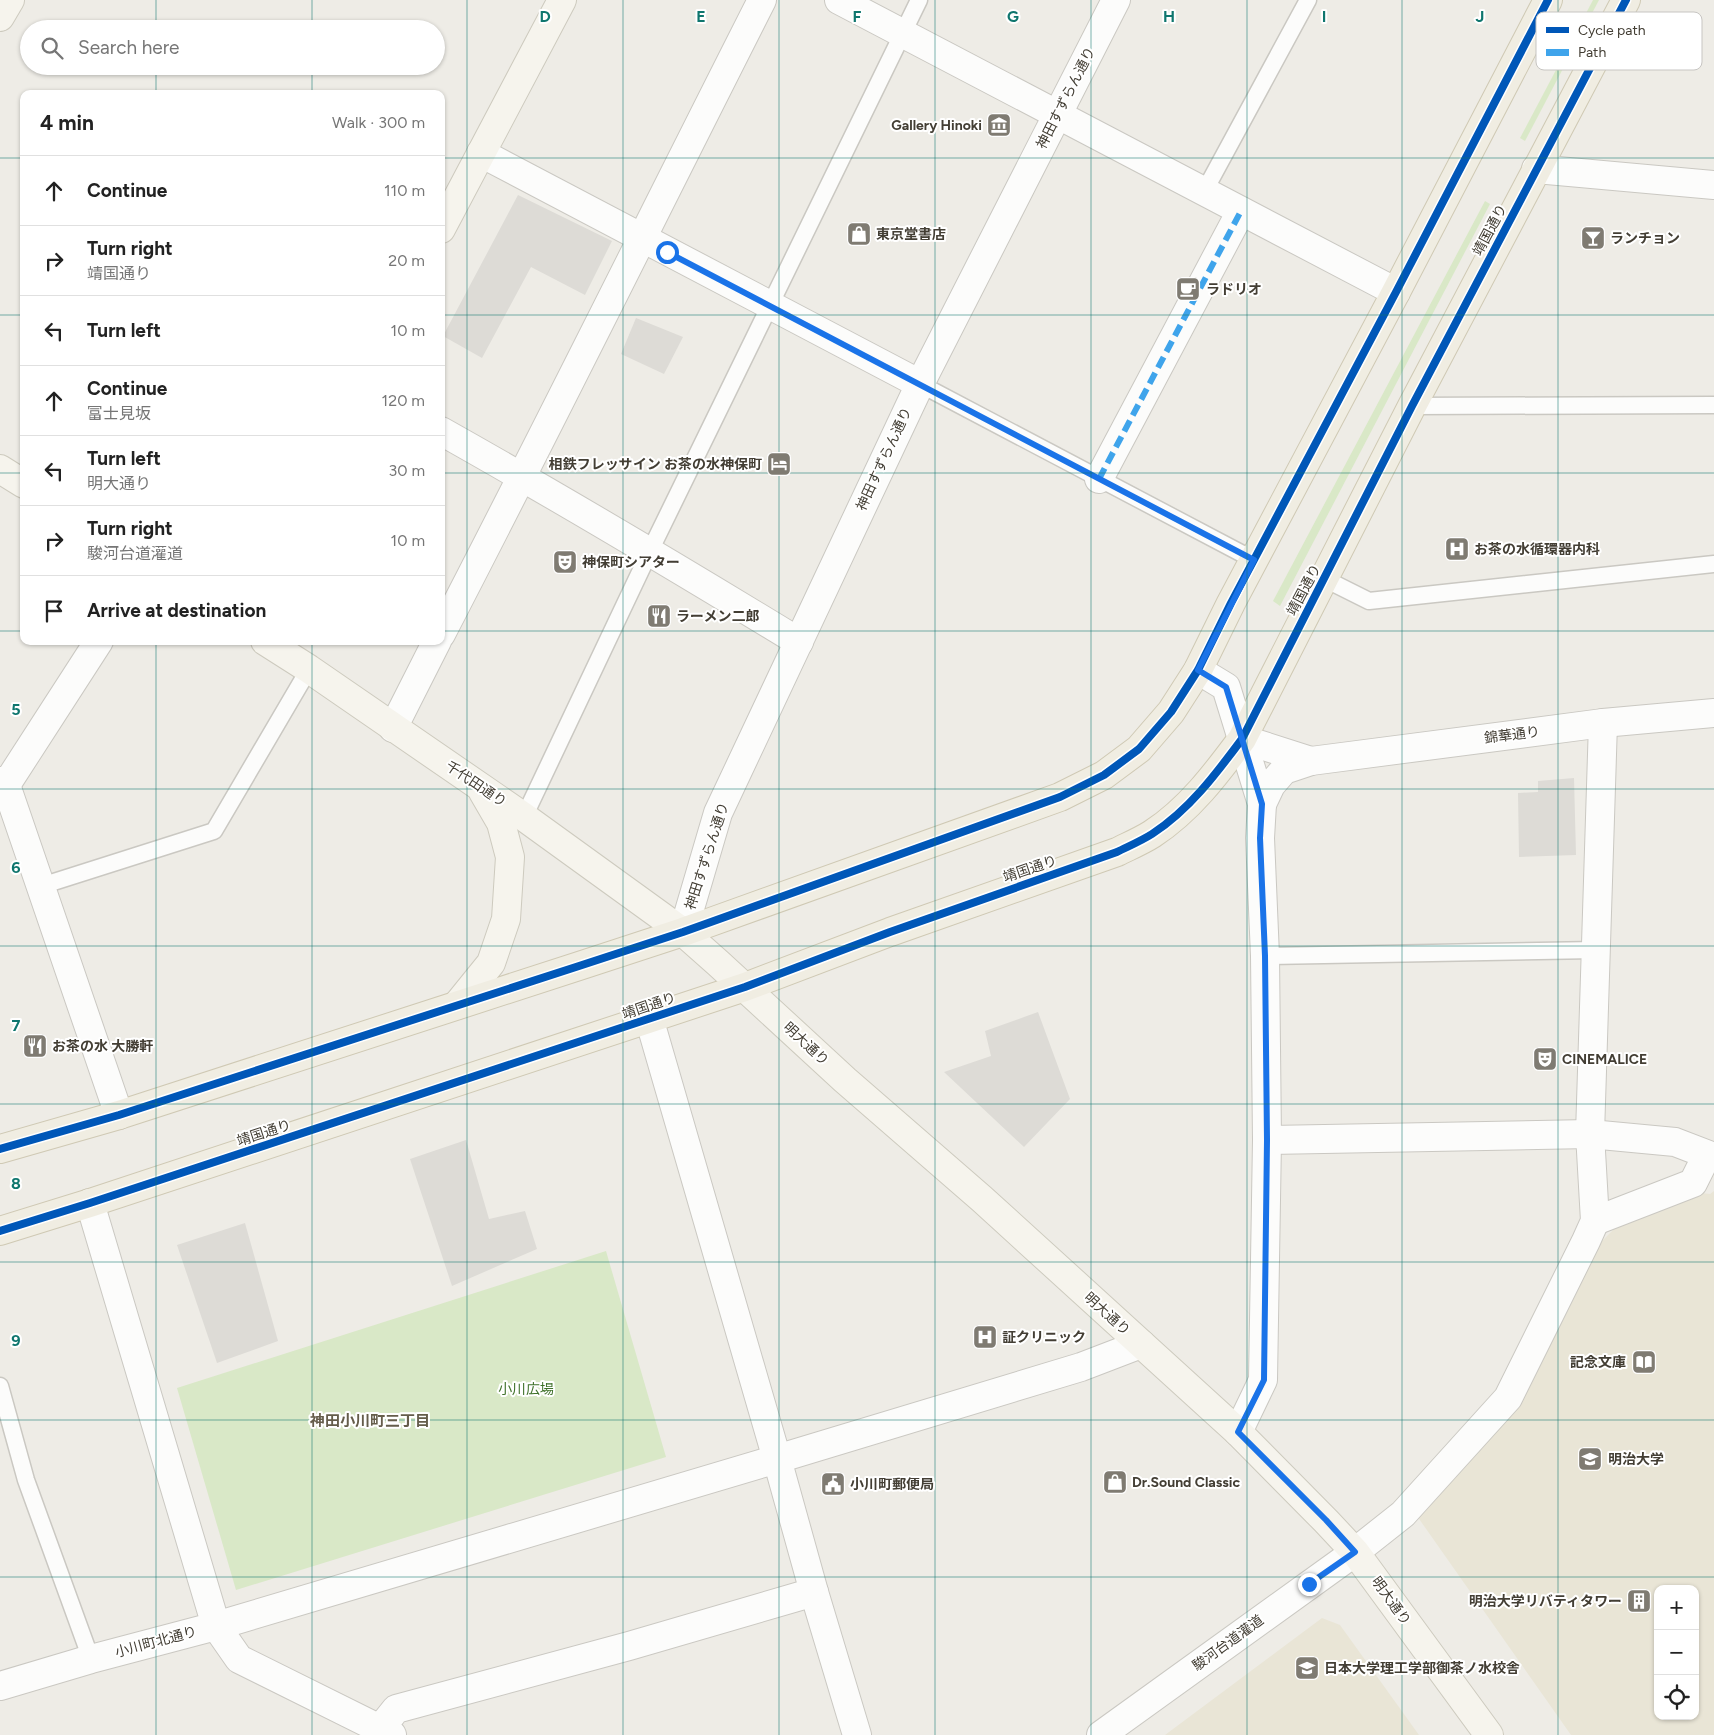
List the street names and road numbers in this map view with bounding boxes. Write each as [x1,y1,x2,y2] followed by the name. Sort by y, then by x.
[1033,44,1099,152] street label: 神田すずらん通り
[1469,201,1511,259] street label: 靖国通り
[853,405,915,513] street label: 神田すずらん通り
[1283,561,1325,619] street label: 靖国通り
[1483,723,1541,747] street label: 錦華通り
[442,757,510,811] street label: 千代田通り
[682,800,732,912] street label: 神田すずらん通り
[1001,852,1059,886] street label: 靖国通り
[620,989,678,1023] street label: 靖国通り
[780,1019,832,1069] street label: 明大通り
[235,1116,293,1150] street label: 靖国通り
[1081,1289,1133,1339] street label: 明大通り
[1368,1573,1414,1629] street label: 明大通り
[1189,1611,1267,1675] street label: 駿河台道灌道
[113,1623,199,1661] street label: 小川町北通り

